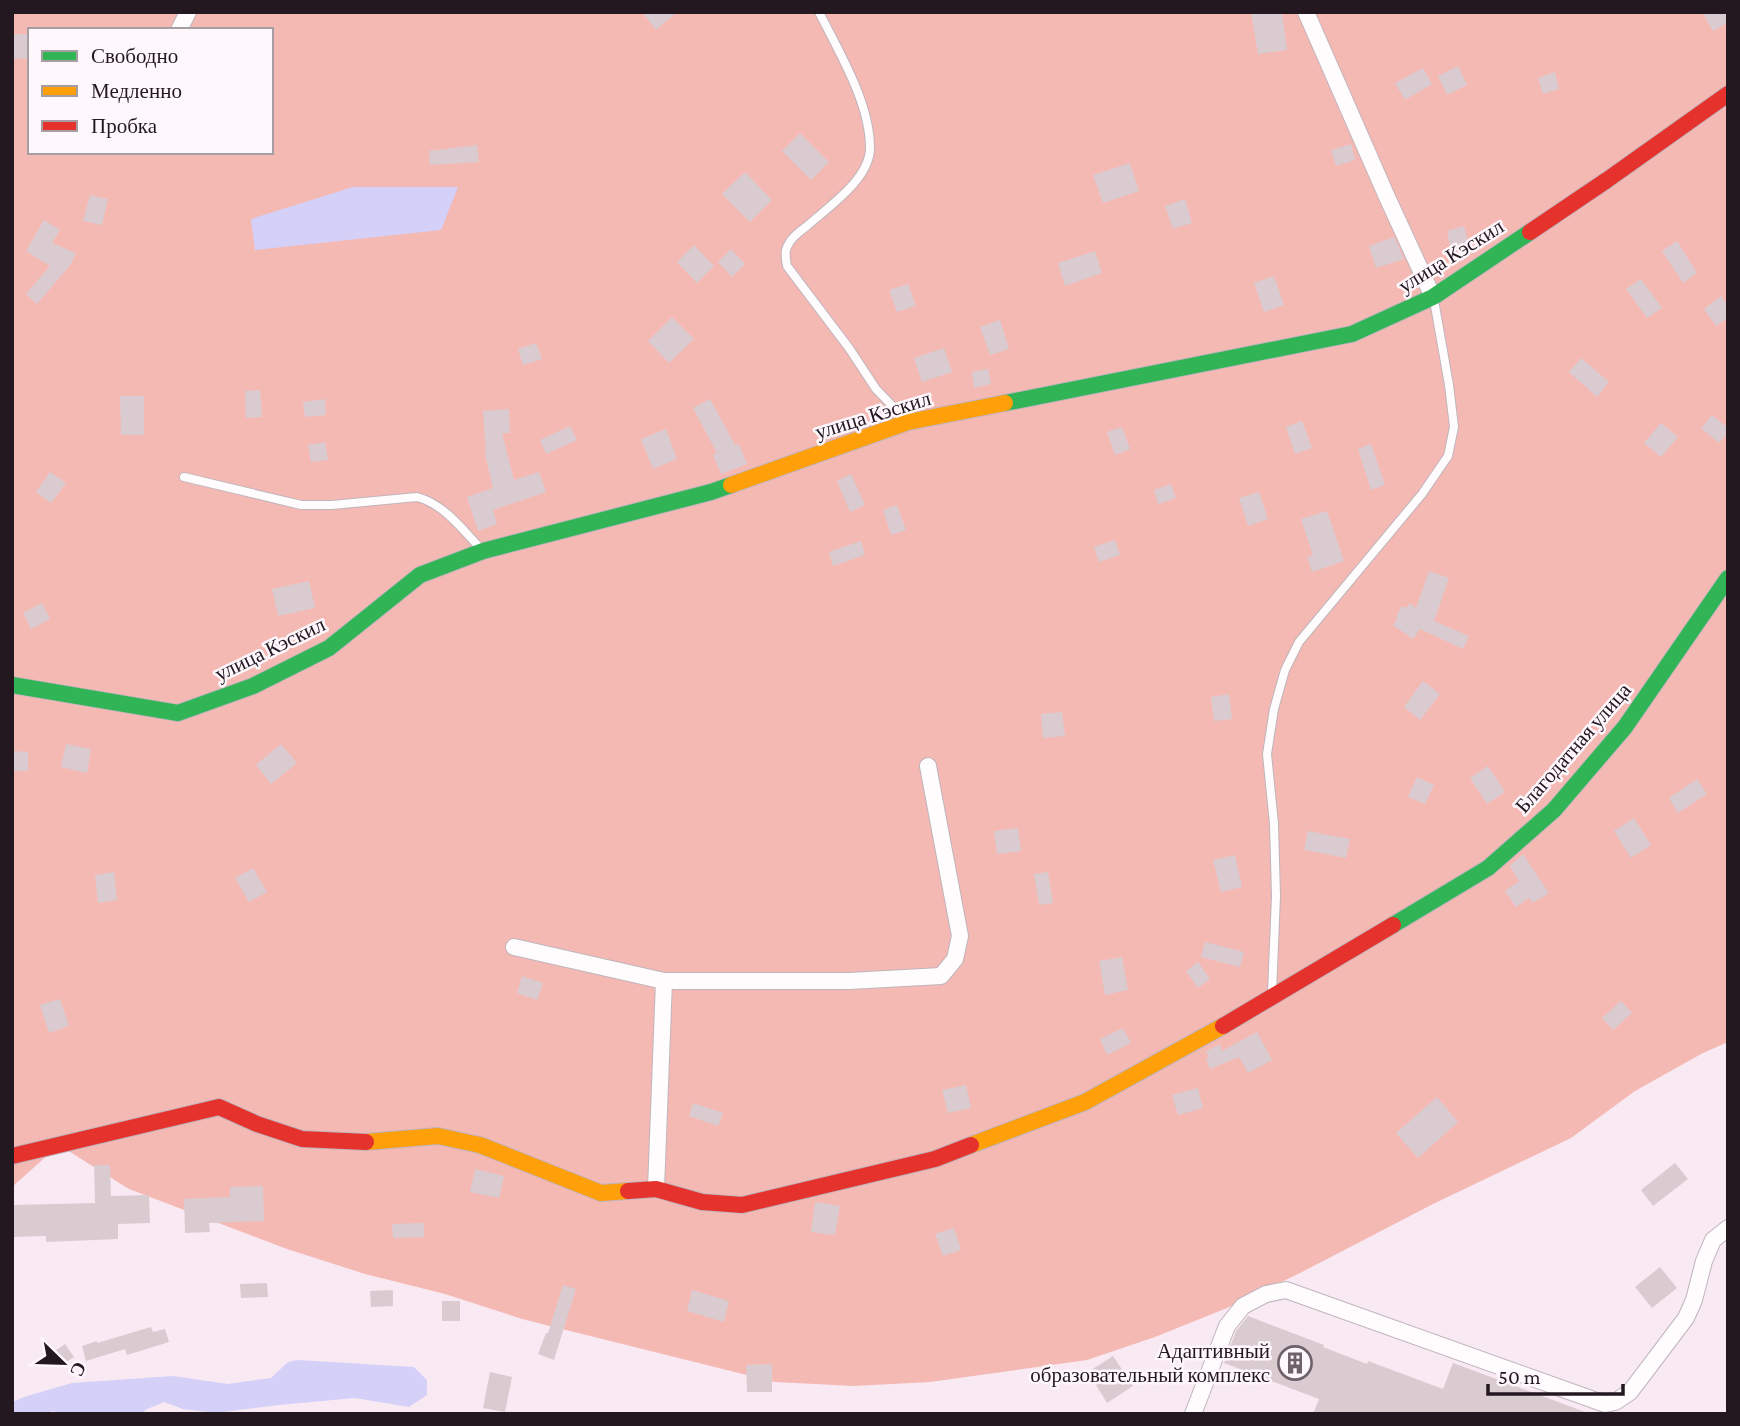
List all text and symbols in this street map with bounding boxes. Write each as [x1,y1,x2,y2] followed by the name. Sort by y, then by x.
[28,28,273,154] legend
[91,44,178,68] text: Свободно
[91,79,182,103] text: Медленно
[91,114,158,138] text: Пробка
[1394,214,1508,298] street label: улица Кэскил
[812,386,934,444] street label: улица Кэскил
[211,612,329,686] street label: улица Кэскил
[1510,678,1636,818] street label: Благодатная улица
[28,1328,98,1398] north arrow
[1030,1339,1270,1387] place label: Адаптивный образовательный комплекс
[1276,1344,1314,1382] building icon: Адаптивный образовательный комплекс
[1488,1352,1623,1396] scale bar
[66,1359,91,1380] text: С
[1498,1365,1541,1389] text: 50 m

